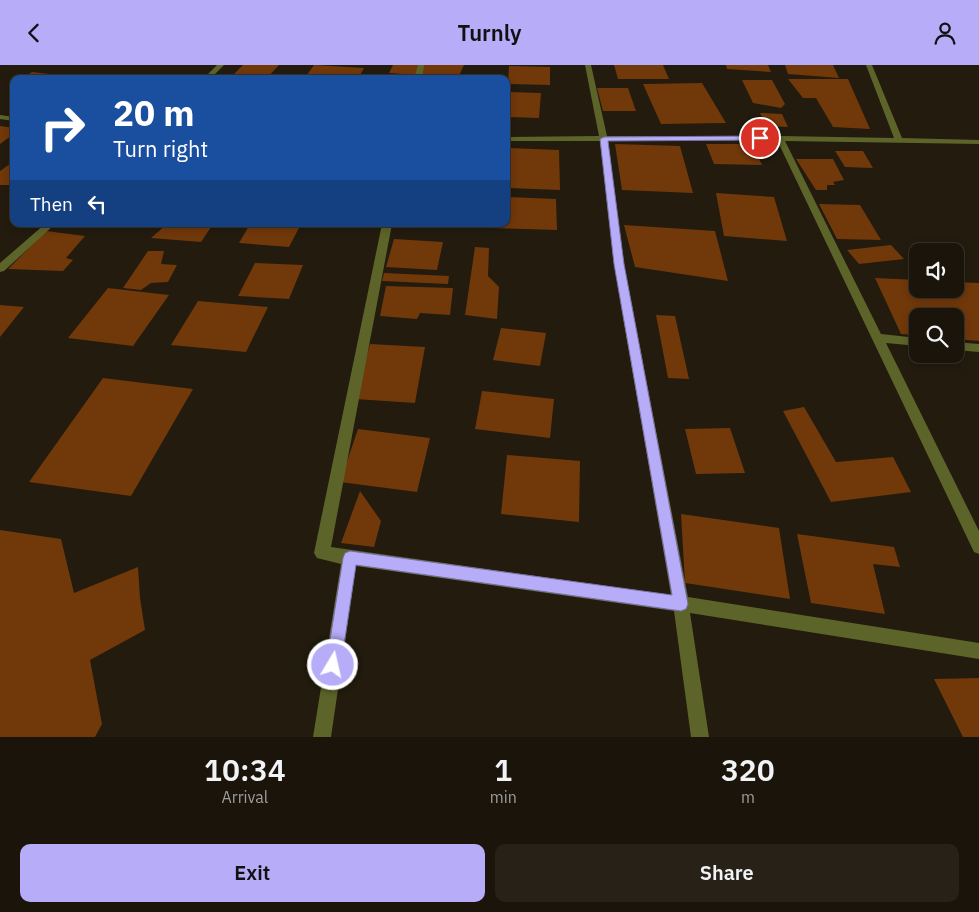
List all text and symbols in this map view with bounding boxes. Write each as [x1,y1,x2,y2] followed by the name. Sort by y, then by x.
[457,18,522,47] text: Turnly
[20,19,48,47] icon: back
[931,19,959,47] icon: person
[113,90,195,136] text: 20 m
[30,95,95,160] icon: right
[739,117,781,159] pin
[746,124,774,152] icon: arrive
[113,134,208,163] text: Turn right
[83,190,111,218] icon: left
[30,192,73,216] text: Then
[909,243,964,363] map controls
[909,243,964,298] button: sound
[909,308,964,363] button: search
[306,638,358,690] position arrow
[204,750,286,789] text: 10:34
[494,750,512,789] text: 1
[721,750,775,789] text: 320
[222,787,268,807] text: Arrival
[490,787,517,807] text: min
[741,787,755,807] text: m
[20,844,485,902] button: Exit
[495,844,959,902] button: Share

